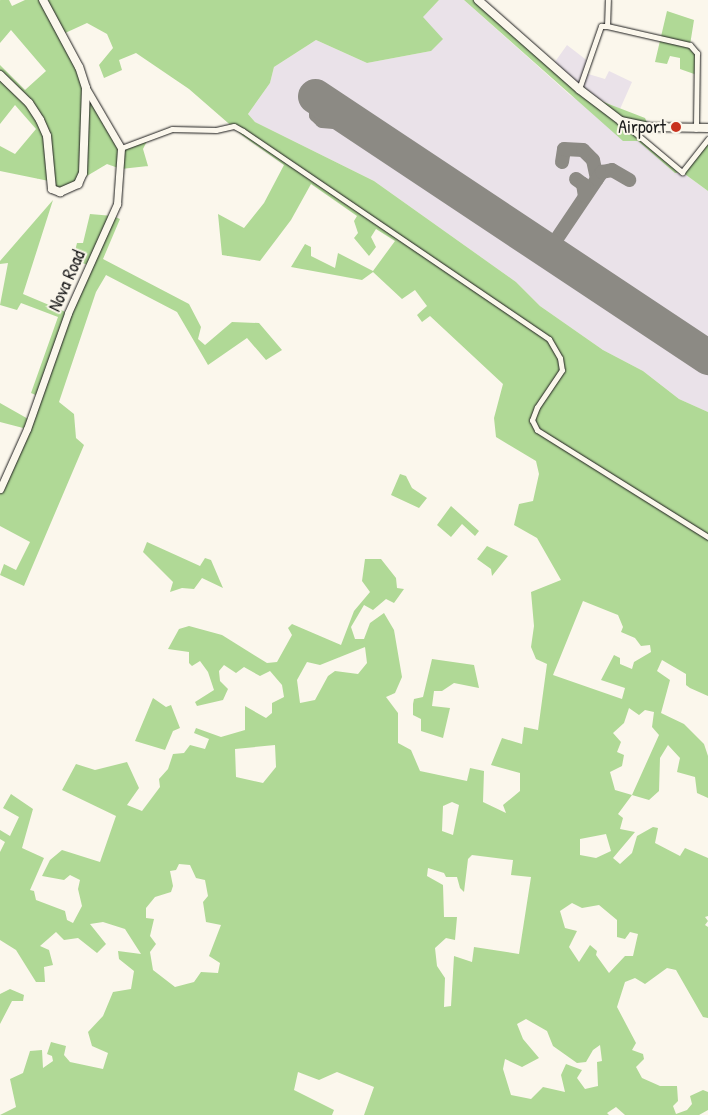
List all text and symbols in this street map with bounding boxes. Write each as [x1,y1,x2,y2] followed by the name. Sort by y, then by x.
[618,116,666,138] place label: Airport
[670,121,682,133] marker: Airport
[44,247,90,315] street label: Nova Road

